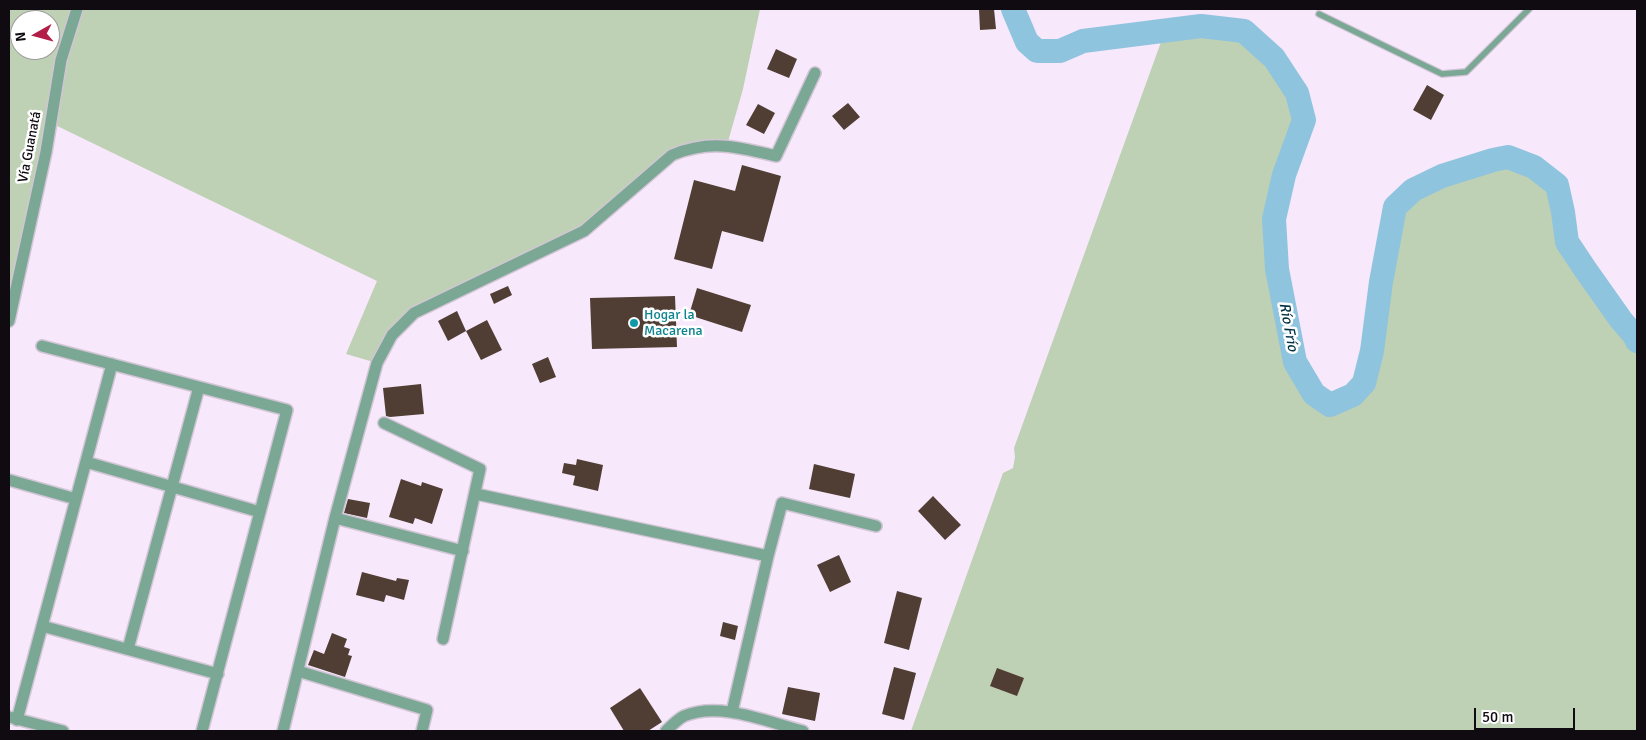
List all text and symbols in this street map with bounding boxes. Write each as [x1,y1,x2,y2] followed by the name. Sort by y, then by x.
[10,10,60,60] north arrow
[12,31,30,43] text: N
[15,110,45,184] street label: Vía Guanatá
[1274,301,1302,353] water label: Río Frío
[644,307,703,340] place label: Hogar la Macarena
[628,317,640,329] marker: Hogar la Macarena
[1476,698,1577,730] scale bar
[1482,708,1513,726] text: 50 m

